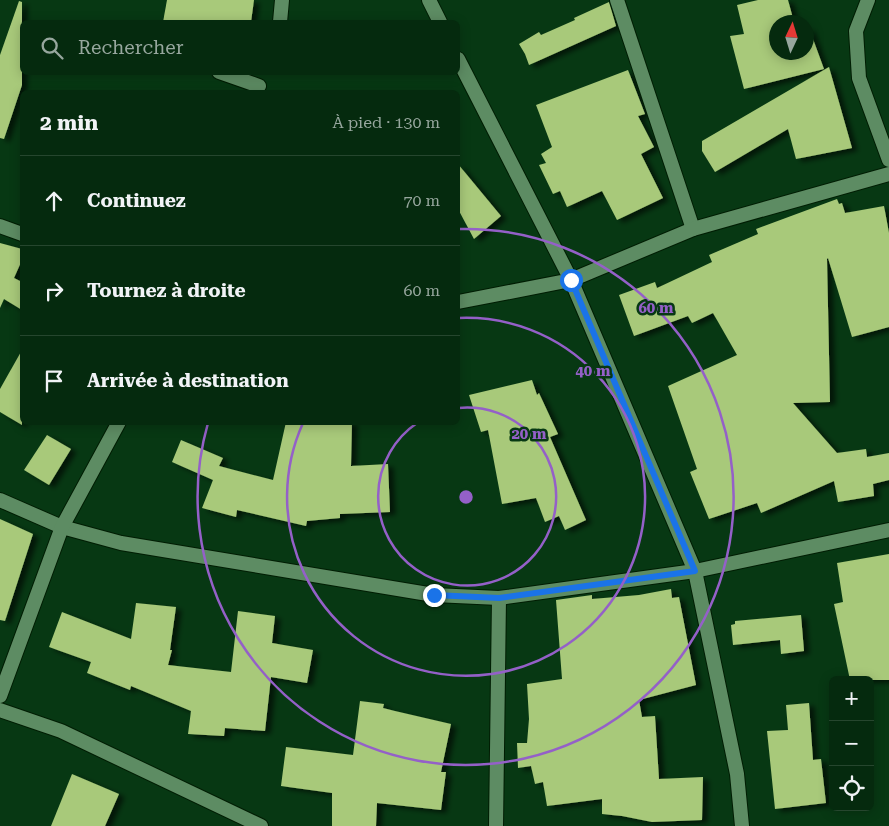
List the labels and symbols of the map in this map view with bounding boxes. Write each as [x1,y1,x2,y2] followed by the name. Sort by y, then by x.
[769,15,814,60] north arrow
[560,269,583,292] route start
[638,299,674,317] text: 60 m
[575,362,611,380] text: 40 m
[511,425,547,443] text: 20 m
[457,488,475,506] centre of rings
[423,584,446,607] route end

